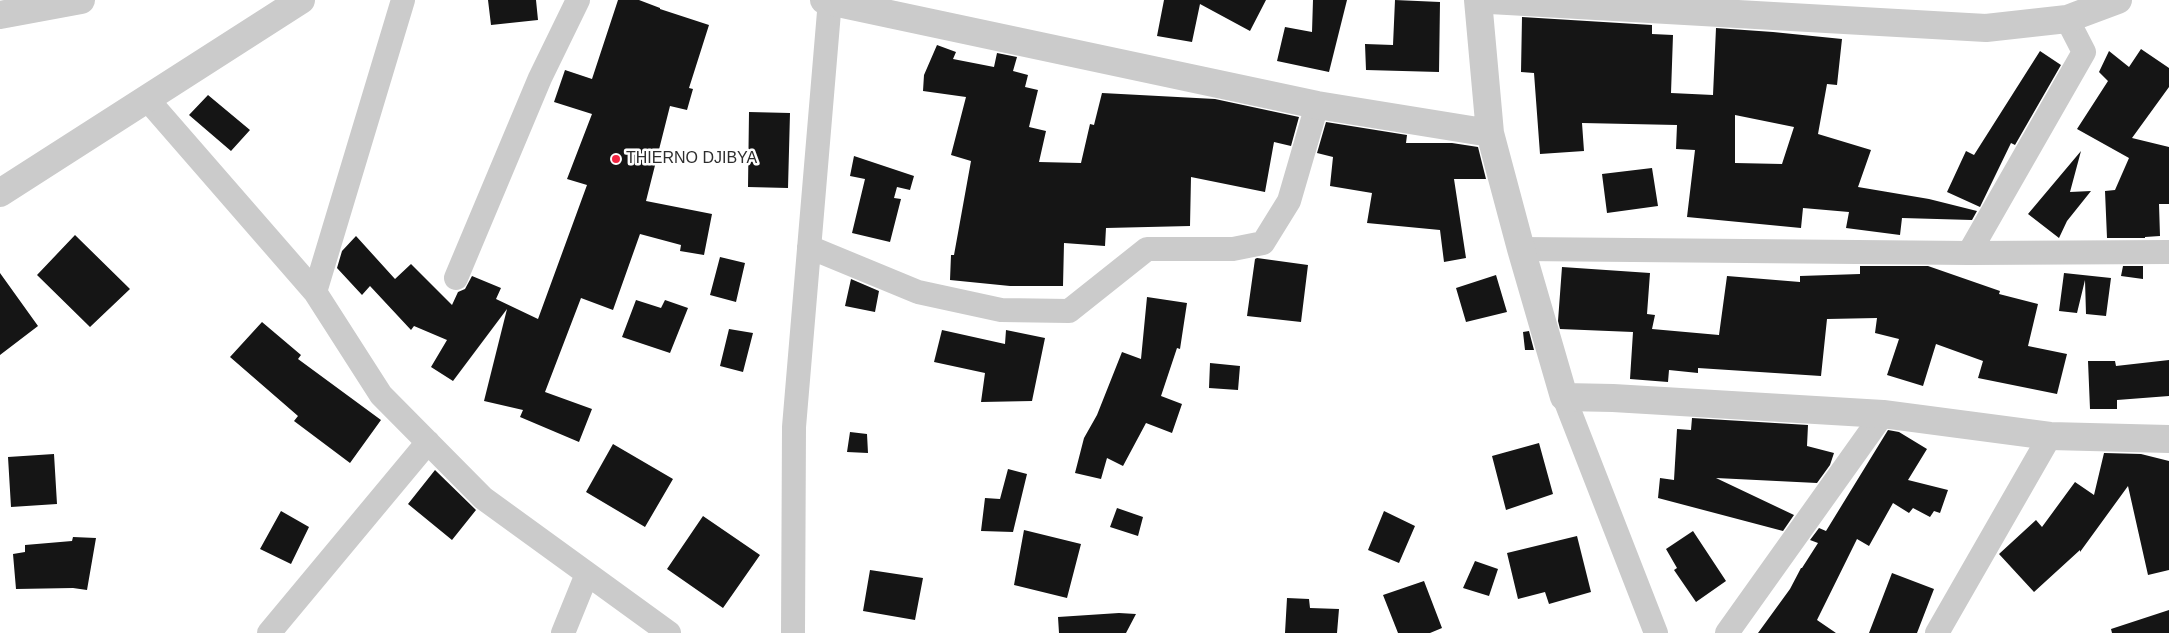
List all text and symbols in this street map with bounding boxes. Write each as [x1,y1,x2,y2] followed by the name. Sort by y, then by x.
[626,149,757,169] place label: THIERNO DJIBYA
[610,153,622,165] marker: THIERNO DJIBYA

